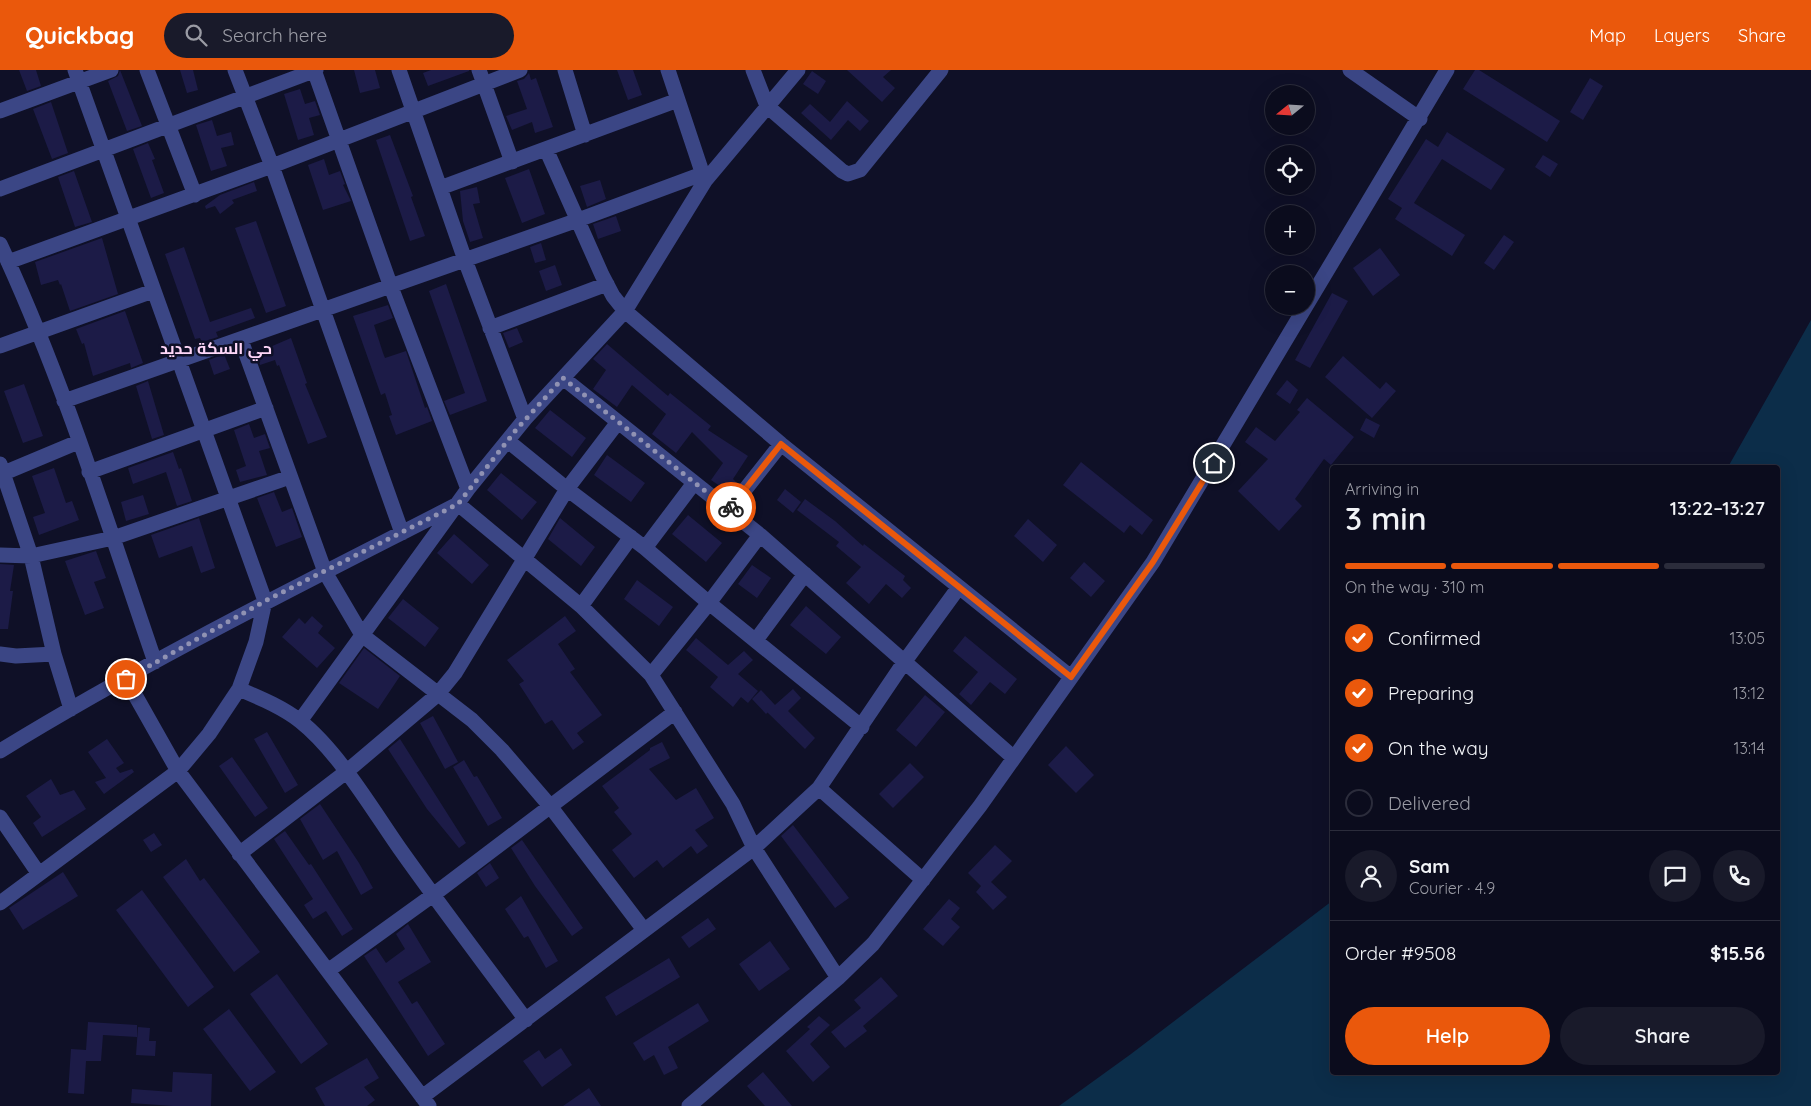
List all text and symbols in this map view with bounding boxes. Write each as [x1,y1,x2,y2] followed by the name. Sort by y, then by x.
[164,13,514,58] search box
[25,20,134,50] text: Quickbag
[182,21,210,49] icon: search
[222,23,327,47] text: Search here
[1589,24,1626,47] text: Map
[1654,24,1710,47] text: Layers
[1738,24,1786,47] text: Share
[1265,85,1315,135] north arrow
[1265,85,1315,315] map controls
[1265,145,1315,195] button: locate
[1265,205,1315,255] button: +
[1265,265,1315,315] button: −
[160,338,272,361] district label: حي السكة حديد
[1193,442,1235,484] pin
[1200,449,1228,477] icon: home
[1345,479,1419,499] text: Arriving in
[706,482,756,532] courier
[717,493,745,521] icon: bike
[1670,496,1765,520] text: 13:22–13:27
[1345,498,1427,538] text: 3 min
[1345,577,1484,597] text: On the way · 310 m
[1345,624,1373,652] icon: check
[1388,626,1481,650] text: Confirmed
[1729,628,1765,648] text: 13:05
[105,658,147,700] pin
[112,665,140,693] icon: bag
[1345,679,1373,707] icon: check
[1388,681,1474,705] text: Preparing
[1733,683,1765,703] text: 13:12
[1345,734,1373,762] icon: check
[1388,736,1489,760] text: On the way
[1734,738,1765,758] text: 13:14
[1388,791,1471,815] text: Delivered
[1345,850,1397,902] button: person
[1649,850,1701,902] button: chat
[1713,850,1765,902] button: phone
[1409,854,1450,878] text: Sam
[1409,878,1495,898] text: Courier · 4.9
[1345,941,1456,965] text: Order #9508
[1710,941,1765,965] text: $15.56
[1345,1007,1550,1065] button: Help
[1560,1007,1765,1065] button: Share

